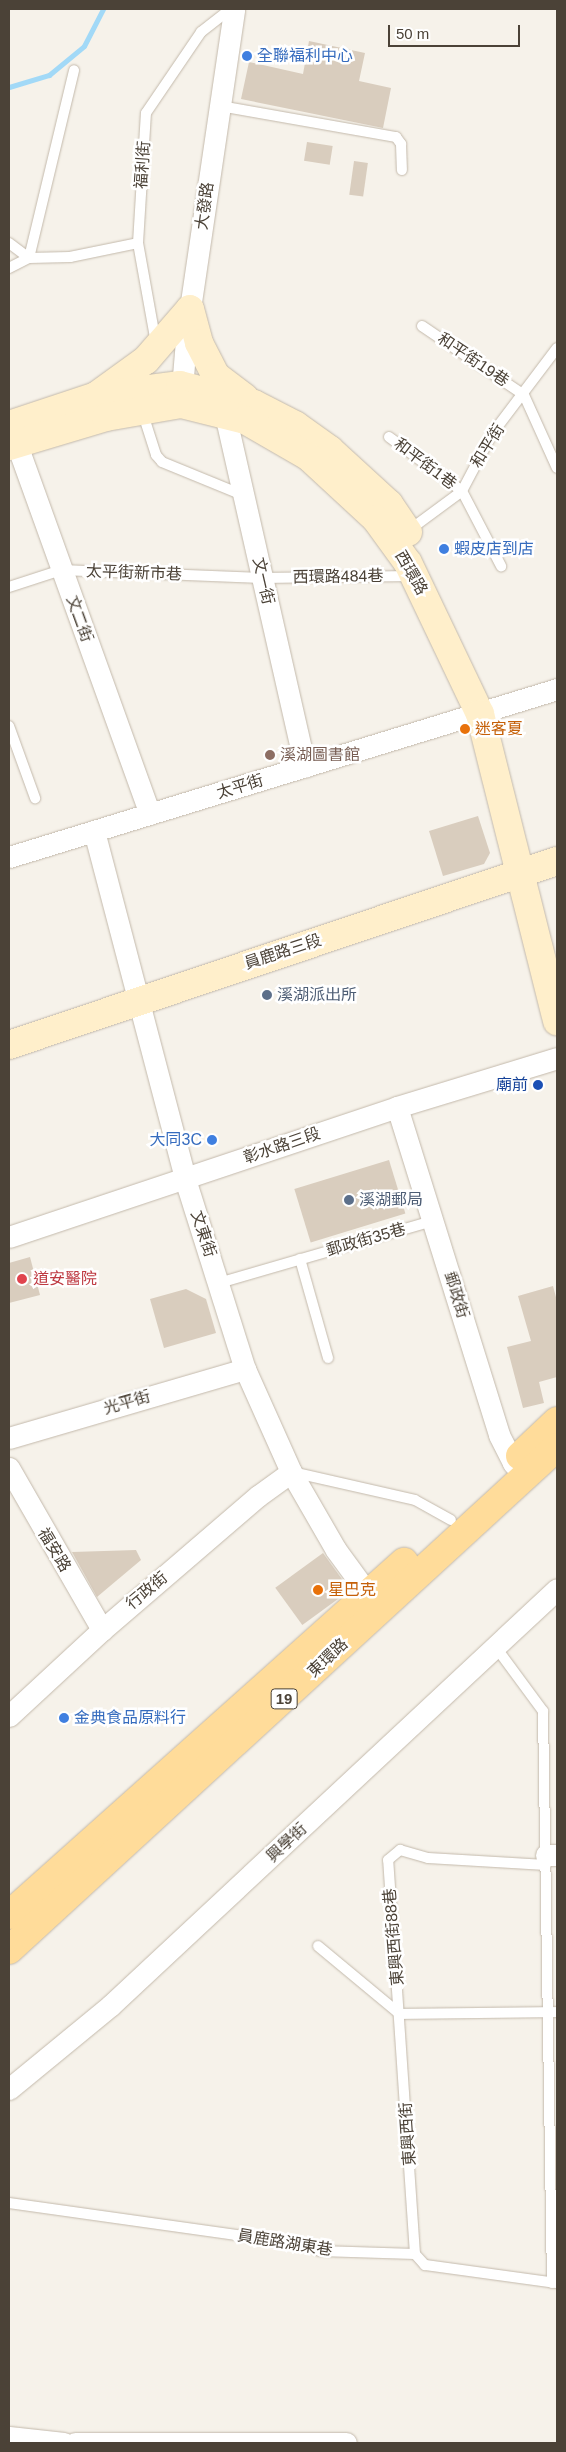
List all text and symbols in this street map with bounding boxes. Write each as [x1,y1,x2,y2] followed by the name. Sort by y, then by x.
[391,15,524,47] scale bar
[396,25,429,42] text: 50 m
[257,46,353,66] place label: 全聯福利中心
[241,50,253,62] marker: 全聯福利中心
[132,140,154,190] street label: 福利街
[192,181,218,231] street label: 大發路
[434,329,512,391] street label: 和平街19巷
[467,421,509,471] street label: 和平街
[390,434,460,494] street label: 和平街1巷
[454,539,534,559] place label: 蝦皮店到店
[438,543,450,555] marker: 蝦皮店到店
[391,547,431,599] street label: 西環路
[248,555,278,607] street label: 文一街
[86,562,182,584] street label: 太平街新市巷
[292,567,384,587] street label: 西環路484巷
[62,593,96,645] street label: 文二街
[475,719,523,739] place label: 迷客夏
[459,723,471,735] marker: 迷客夏
[280,745,360,765] place label: 溪湖圖書館
[264,749,276,761] marker: 溪湖圖書館
[214,771,266,803] street label: 太平街
[242,931,324,973] street label: 員鹿路三段
[277,985,357,1005] place label: 溪湖派出所
[261,989,273,1001] marker: 溪湖派出所
[496,1075,528,1095] place label: 廟前
[532,1079,544,1091] marker: 廟前
[241,1124,323,1168] street label: 彰水路三段
[150,1130,202,1150] place label: 大同3C
[206,1134,218,1146] marker: 大同3C
[359,1190,423,1210] place label: 溪湖郵局
[343,1194,355,1206] marker: 溪湖郵局
[186,1208,220,1260] street label: 文東街
[324,1219,408,1261] street label: 郵政街35巷
[33,1269,97,1289] place label: 道安醫院
[440,1269,472,1321] street label: 郵政街
[15,1272,29,1286] marker: 道安醫院
[101,1387,153,1419] street label: 光平街
[33,1524,75,1576] street label: 福安路
[122,1568,172,1614] street label: 行政街
[328,1580,376,1600] place label: 星巴克
[312,1584,324,1596] marker: 星巴克
[304,1635,352,1681] street label: 東環路
[270,1686,298,1712] road number: 19
[74,1708,186,1728] place label: 金典食品原料行
[58,1712,70,1724] marker: 金典食品原料行
[263,1820,311,1866] street label: 興學街
[380,1887,408,1987] street label: 東興西街88巷
[396,2101,420,2167] street label: 東興西街
[236,2226,334,2260] street label: 員鹿路湖東巷

